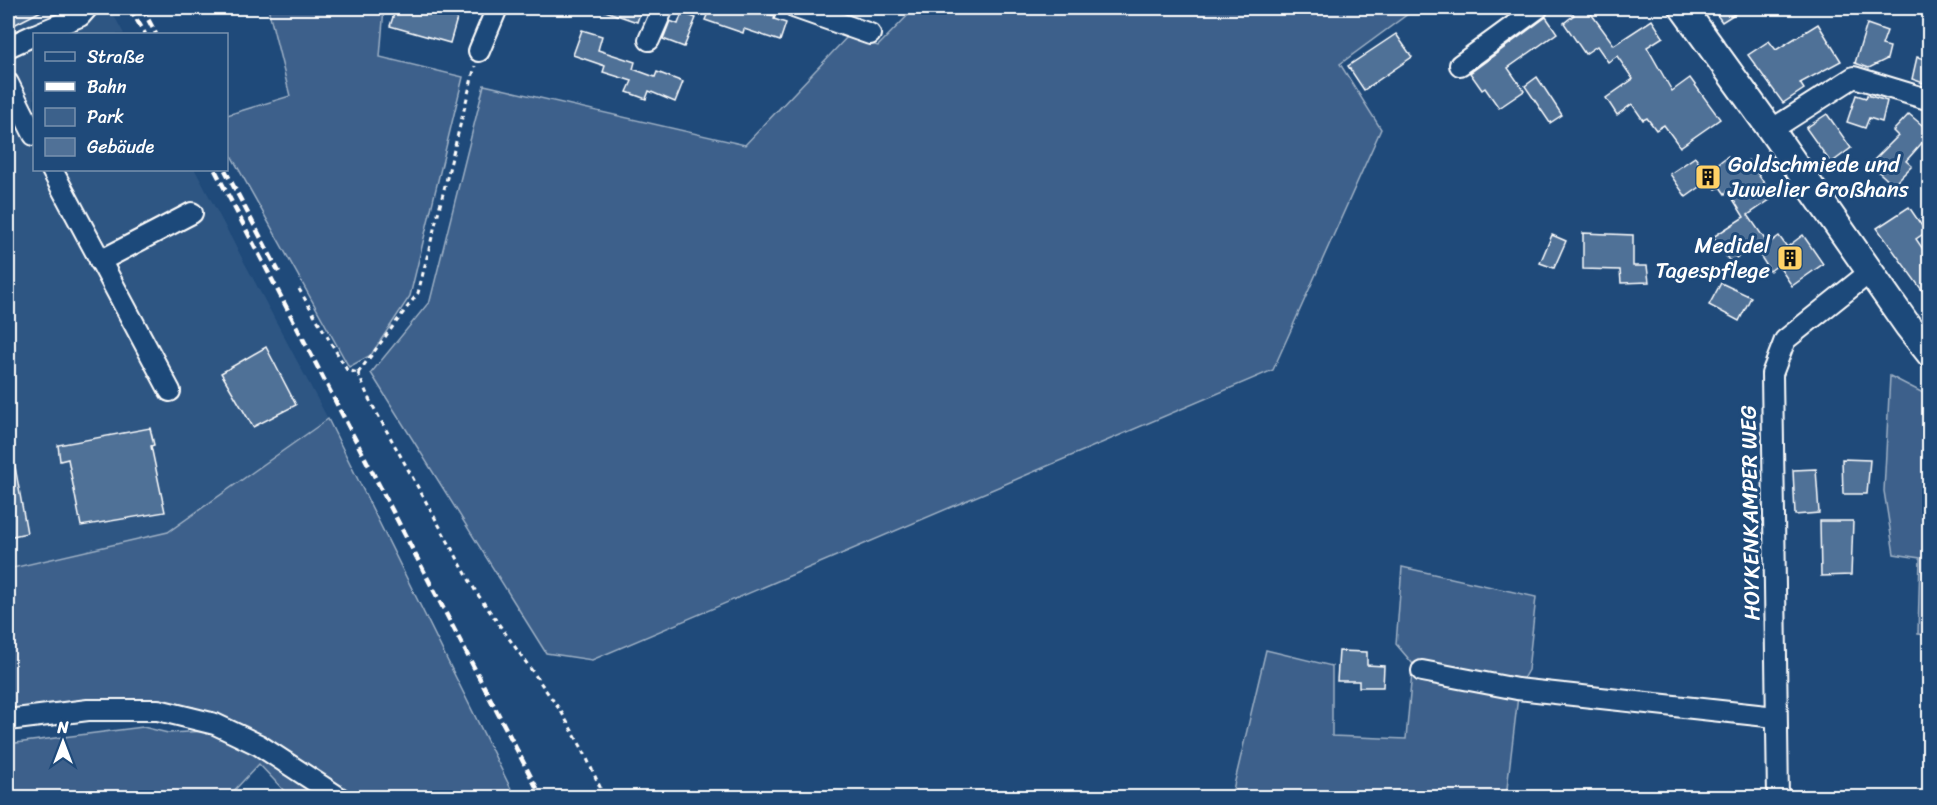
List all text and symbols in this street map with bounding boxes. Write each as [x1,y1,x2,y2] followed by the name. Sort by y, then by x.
[33,33,228,171] legend
[87,41,144,73] text: Straße
[87,71,127,103] text: Bahn
[87,101,124,133] text: Park
[87,131,155,163] text: Gebäude
[1727,145,1910,209] place label: Goldschmiede und Juwelier Großhans
[1693,162,1723,192] building icon: Goldschmiede und Juwelier Großhans
[1656,226,1771,290] place label: Medidel Tagespflege
[1775,243,1805,273] building icon: Medidel Tagespflege
[1729,405,1771,621] street label: HOYKENKAMPER WEG
[33,712,93,772] north arrow
[56,713,69,742] text: N

